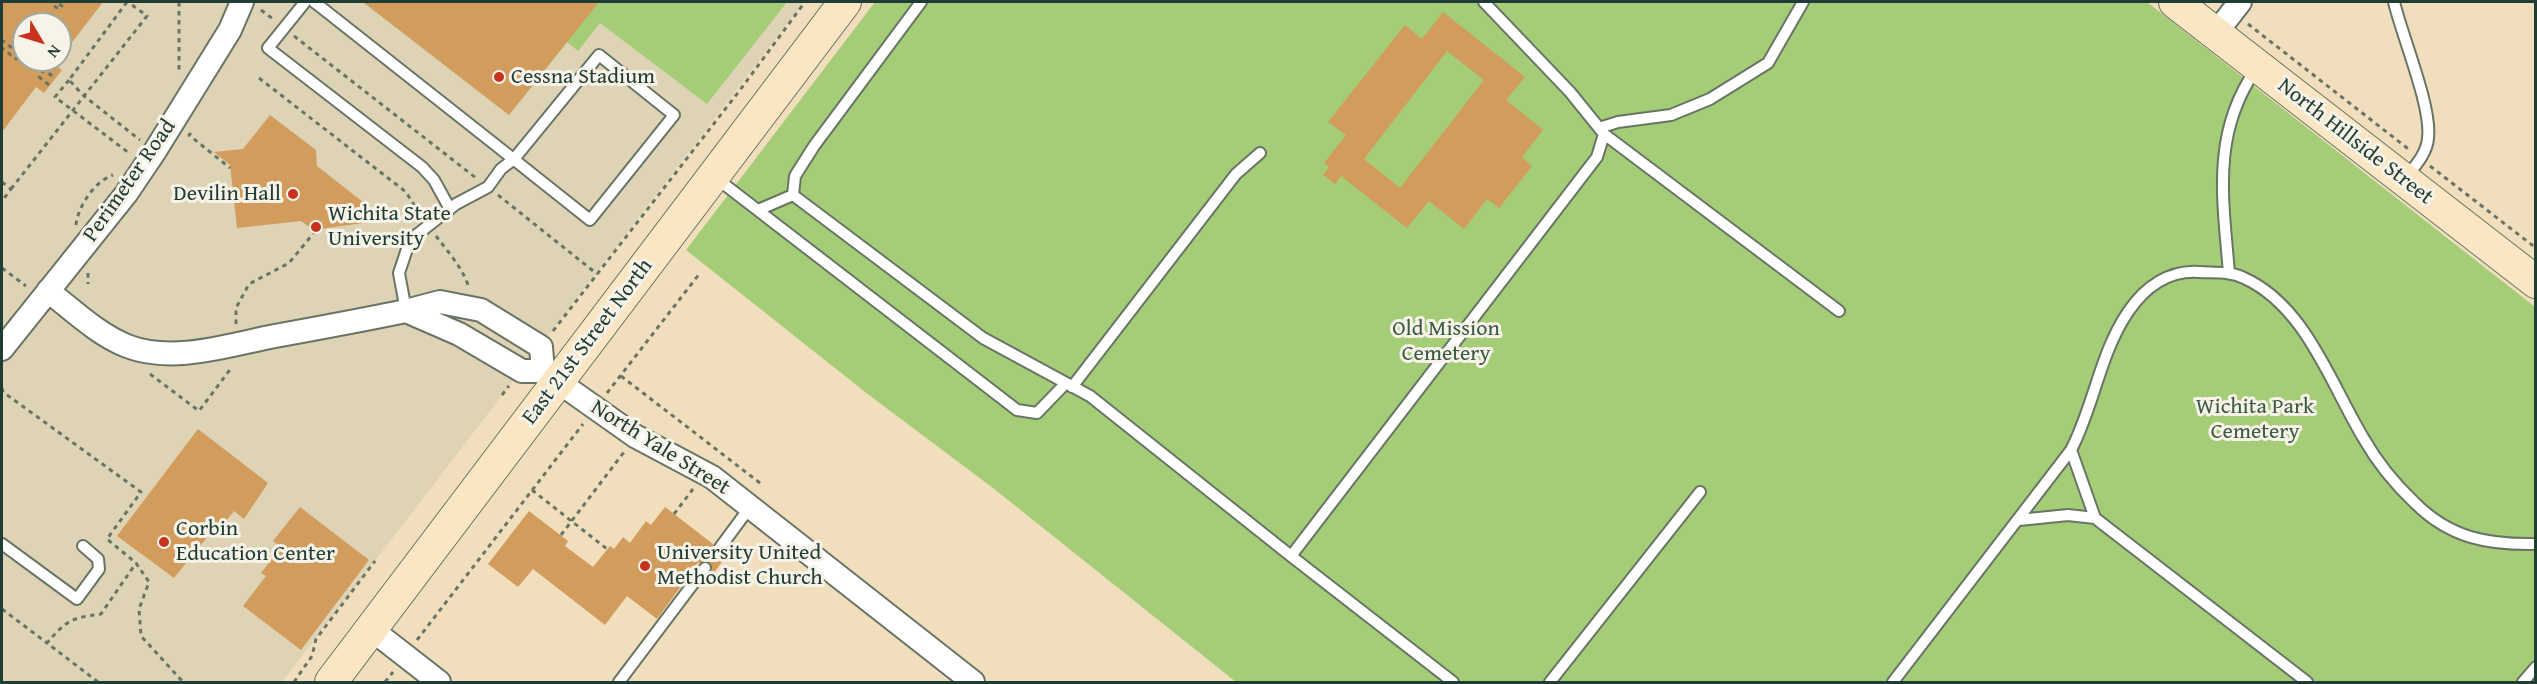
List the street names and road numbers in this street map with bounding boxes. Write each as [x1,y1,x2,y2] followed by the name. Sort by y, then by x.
[2272,73,2438,211] street label: North Hillside Street
[78,115,182,247] street label: Perimeter Road
[517,254,659,430] street label: East 21st Street North
[586,395,734,501] street label: North Yale Street

